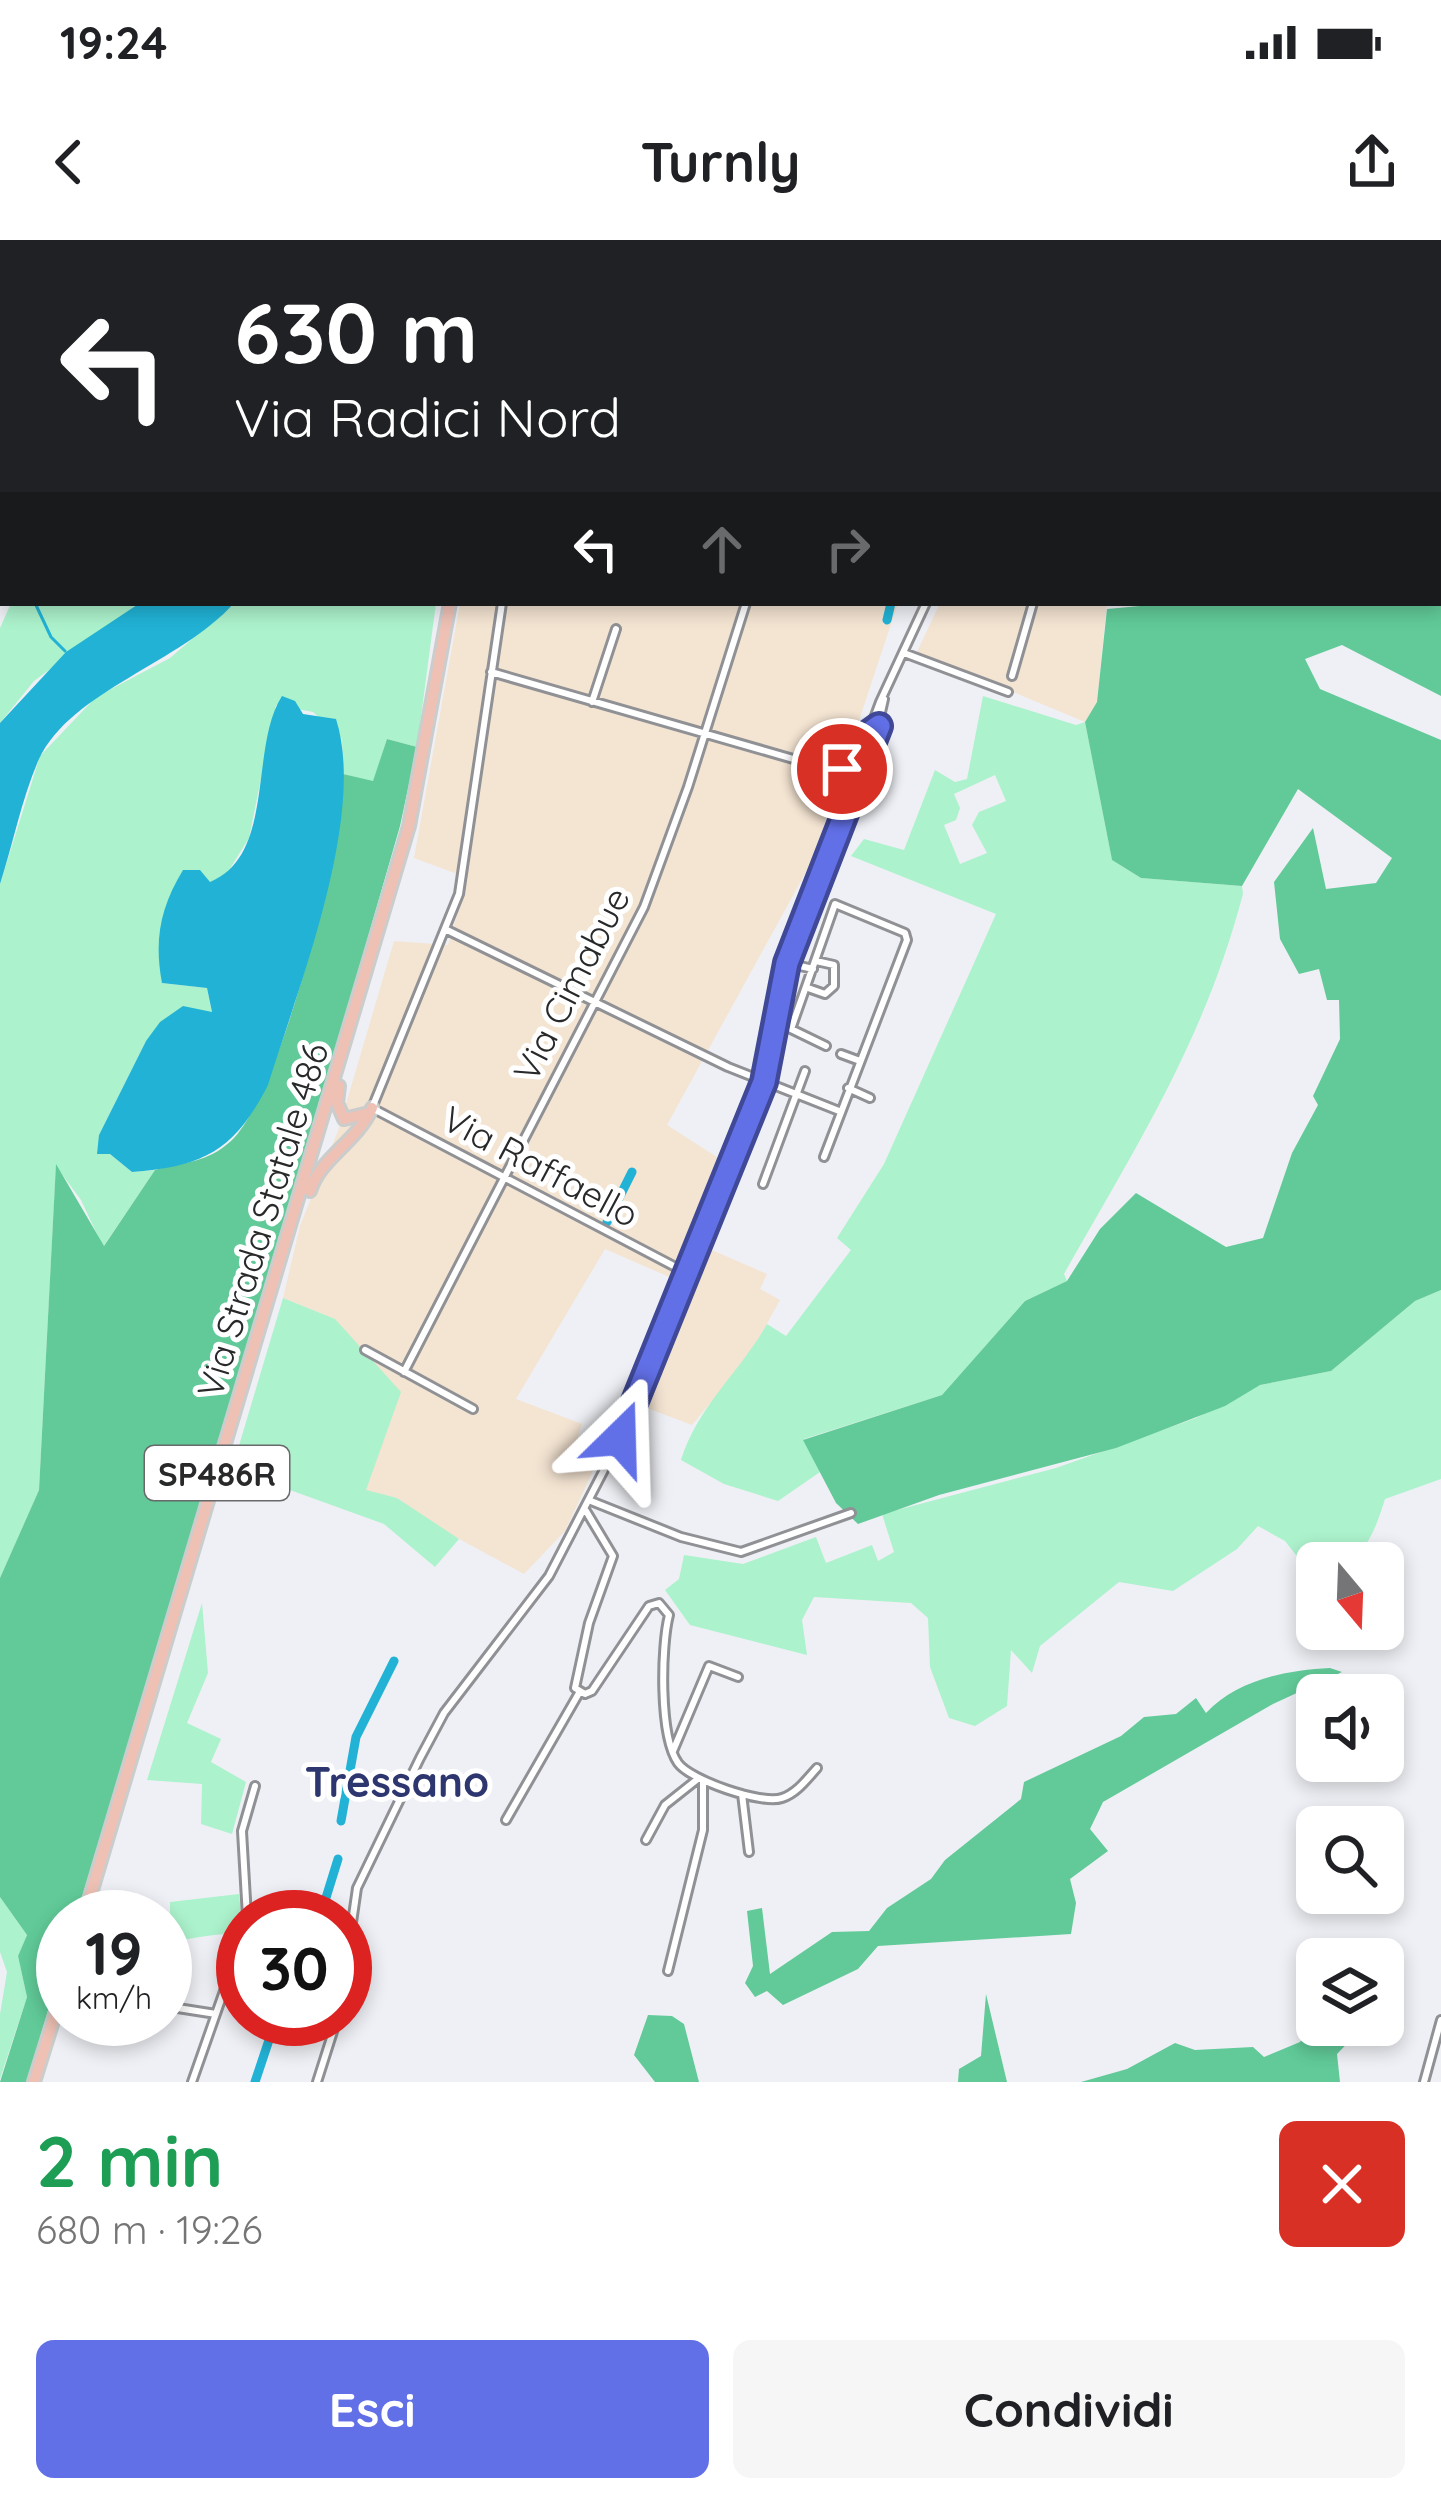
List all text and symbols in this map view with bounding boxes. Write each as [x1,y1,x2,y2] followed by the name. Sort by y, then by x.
[60,14,167,70] text: 19:24
[640,128,801,196] text: Turnly
[36,129,102,195] icon: back
[1339,129,1405,195] icon: share
[234,279,478,384] text: 630 m
[36,288,192,444] icon: left
[234,383,621,451] text: Via Radici Nord
[563,516,629,582] icon: left
[689,516,755,582] icon: ahead
[815,516,881,582] icon: right
[791,718,893,820] pin
[809,736,875,802] icon: arrive
[503,879,639,1089] street label: Via Cimabue
[187,1037,337,1403] street label: Via Strada Statale 486
[435,1096,647,1236] street label: Via Raffaello
[557,1375,683,1501] position arrow
[145,1446,289,1500] road number: SP486R
[1296,1542,1404,1650] north arrow
[1296,1542,1404,2046] map controls
[1296,1674,1404,1782] button: sound
[305,1755,489,1808] district label: Tressano
[1296,1806,1404,1914] button: search
[216,1890,372,2046] speed limit sign: 30
[85,1915,143,1990] text: 19
[1296,1938,1404,2046] button: layers
[76,1979,152,2017] text: km/h
[36,2115,223,2205] text: 2 min
[1279,2121,1405,2247] button: close
[36,2205,262,2254] text: 680 m · 19:26
[36,2340,709,2478] button: Esci
[733,2340,1405,2478] button: Condividi

